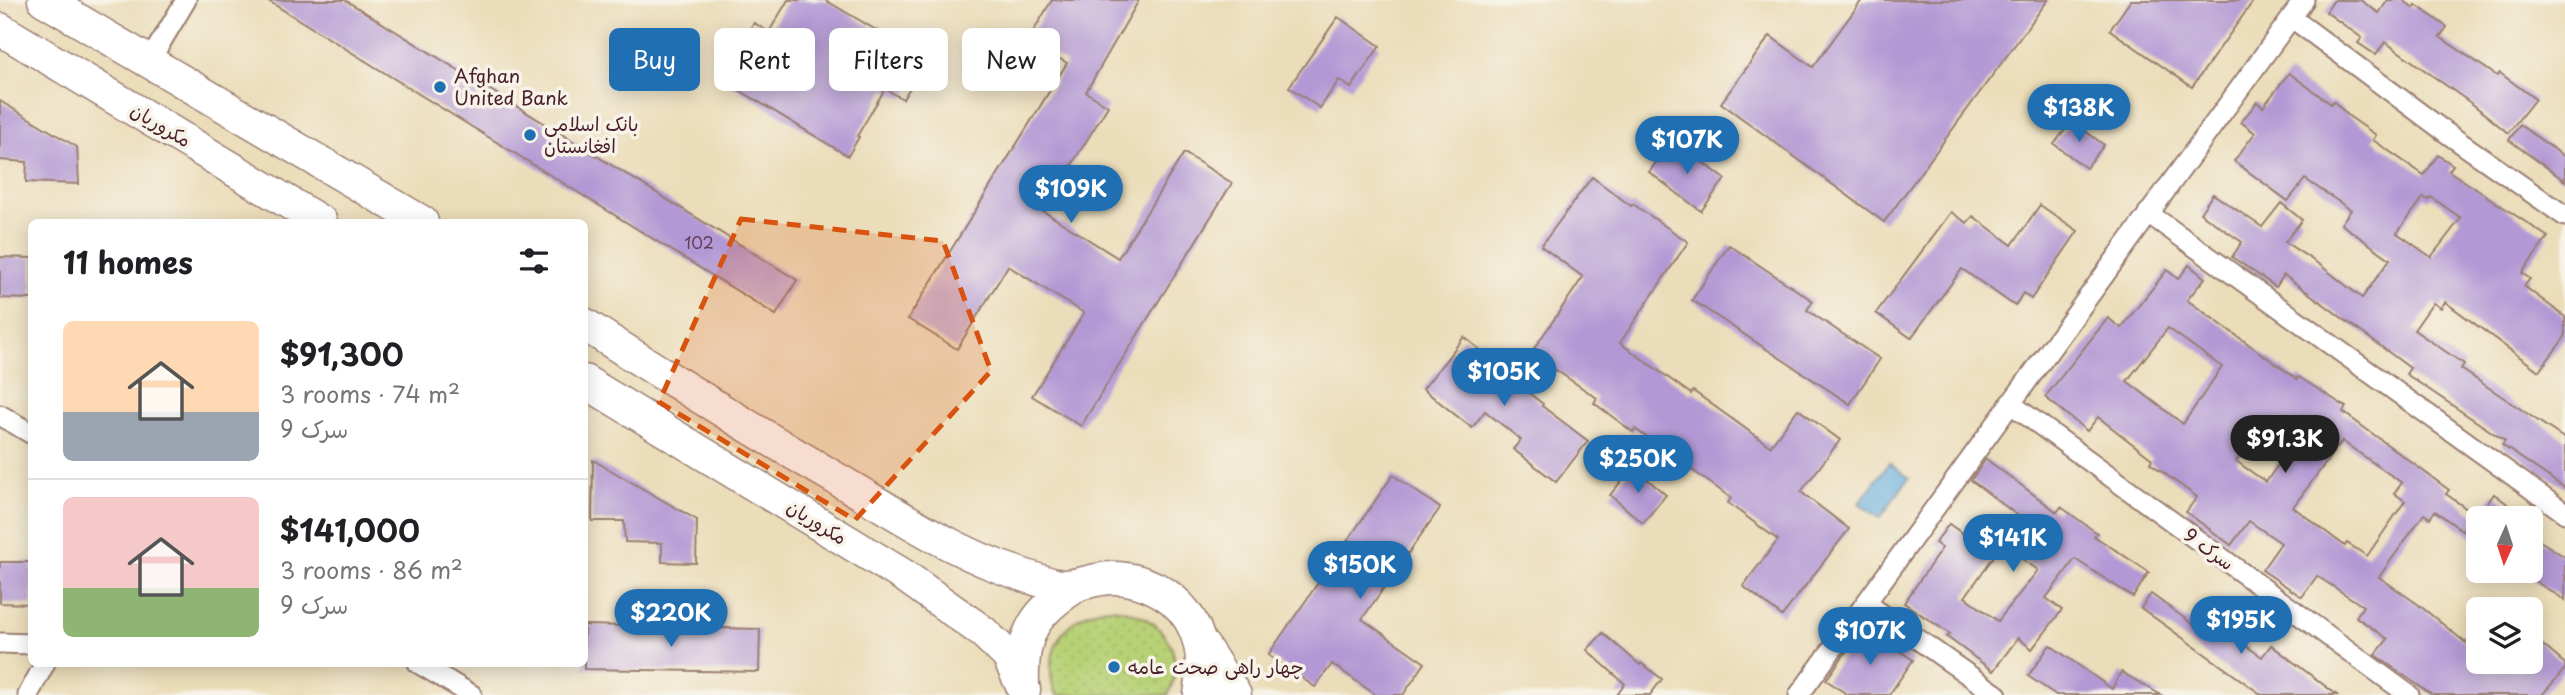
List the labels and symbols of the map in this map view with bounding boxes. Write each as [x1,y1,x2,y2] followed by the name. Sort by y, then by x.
[454,61,569,111] place label: Afghan United Bank
[432,79,448,95] marker: Afghan United Bank
[2030,85,2128,144] pin: $138K
[126,95,197,153] street label: مکروریان
[544,109,638,159] place label: بانک اسلامی افغانستان
[1638,116,1736,176] pin: $107K
[522,127,538,143] marker: بانک اسلامی افغانستان
[1022,166,1120,225] pin: $109K
[684,230,714,254] house number: 102
[1455,348,1553,408] pin: $105K
[2228,416,2342,475] pin: $91.3K
[1589,435,1687,495] pin: $250K
[782,492,853,551] street label: مکروریان
[2466,506,2543,583] north arrow
[1964,514,2062,574] pin: $141K
[2179,520,2241,576] street label: سرک 9
[1311,542,1409,601] pin: $150K
[622,590,720,649] pin: $220K
[2192,596,2290,656] pin: $195K
[1821,608,1919,667] pin: $107K
[1128,652,1304,680] place label: چهار راهی صحت عامه
[1106,659,1122,675] marker: چهار راهی صحت عامه

